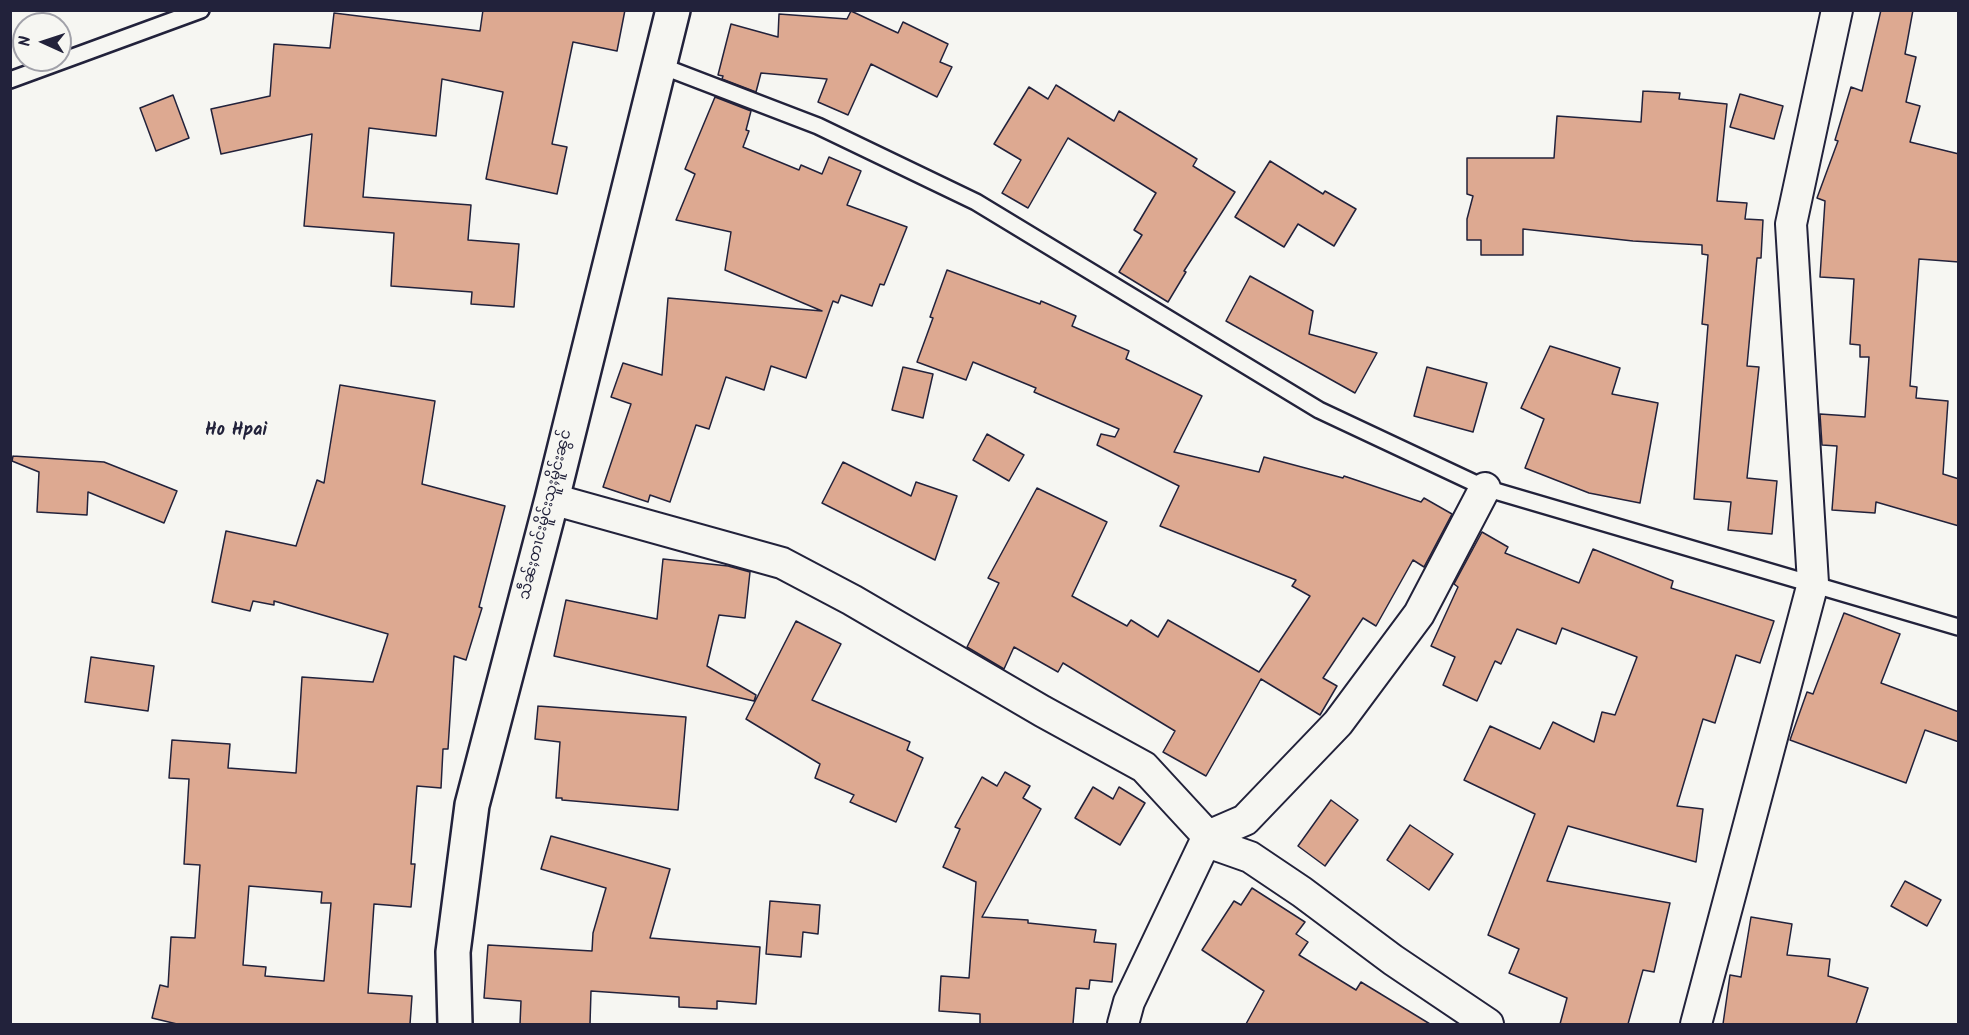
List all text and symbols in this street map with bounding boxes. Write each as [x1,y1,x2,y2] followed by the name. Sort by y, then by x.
[12,12,72,72] north arrow
[13,35,38,47] text: N
[205,421,267,443] district label: Ho Hpai
[517,428,577,602] street label: သဵၼ်ႈတၢင်းမိူင်းသူႈမိူင်းၼွင်

